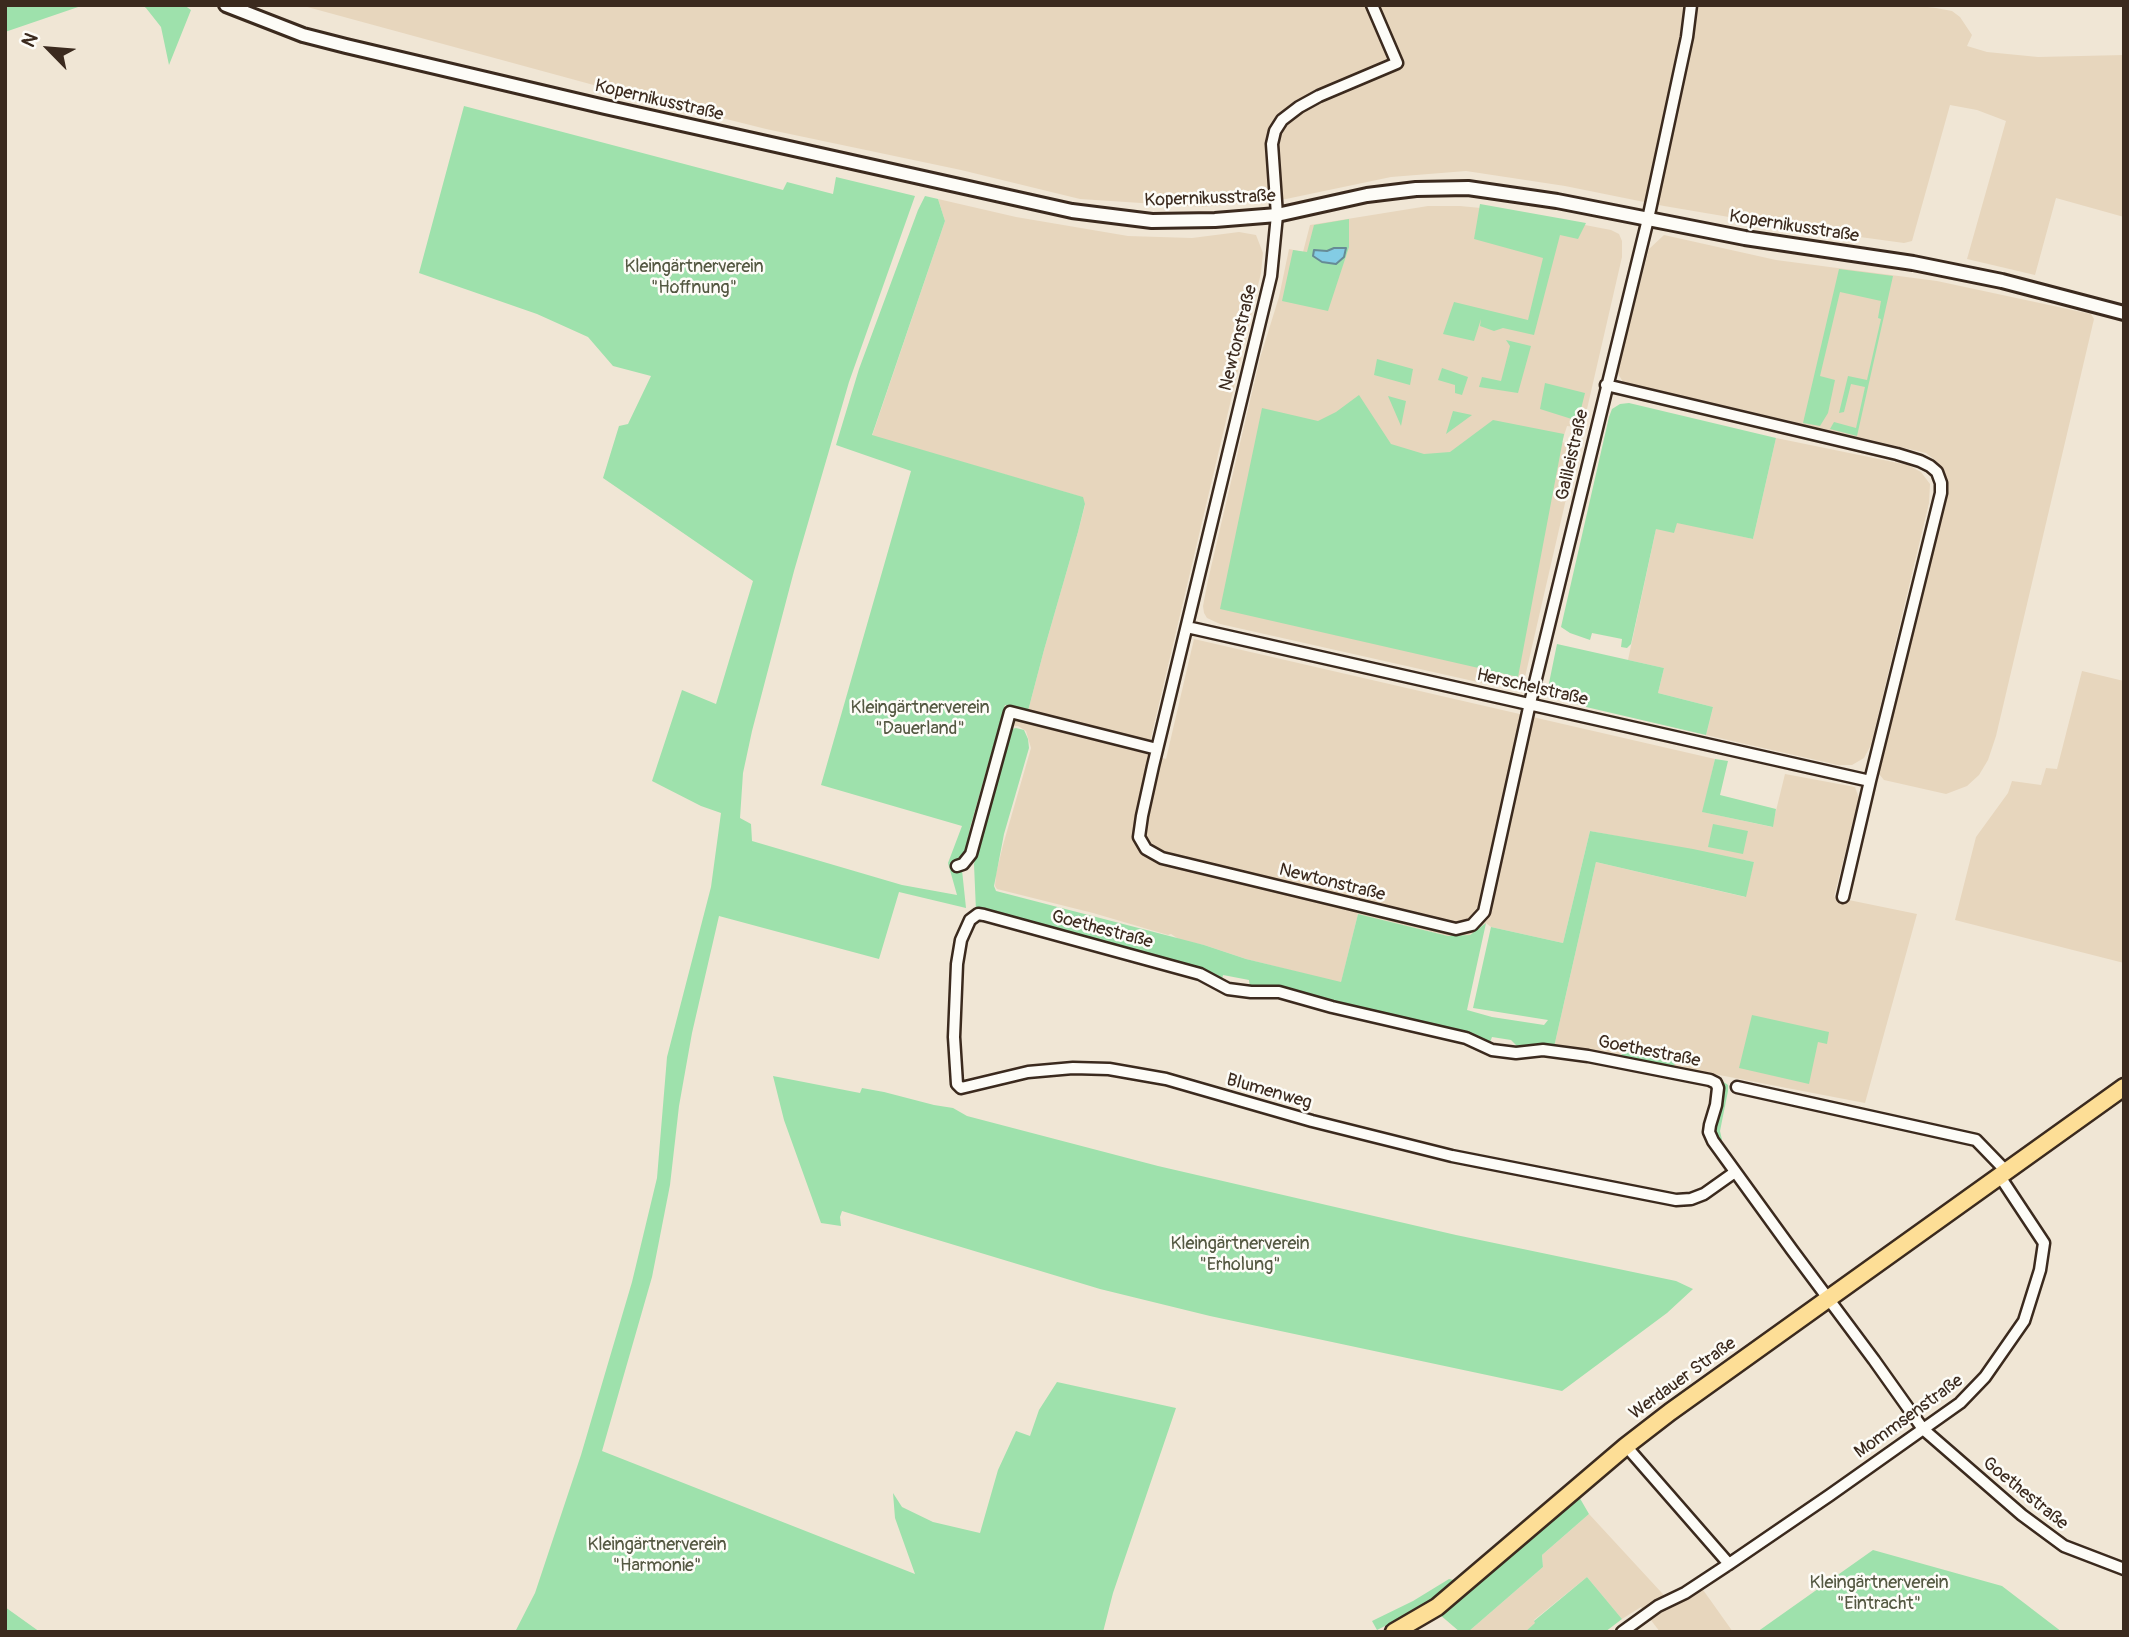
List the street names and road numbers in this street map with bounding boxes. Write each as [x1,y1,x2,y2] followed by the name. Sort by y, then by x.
[593,76,725,126] street label: Kopernikusstraße
[1144,186,1276,212] street label: Kopernikusstraße
[1727,206,1861,248] street label: Kopernikusstraße
[1215,283,1263,393] street label: Newtonstraße
[1552,407,1594,503] street label: Galileistraße
[1474,665,1590,711] street label: Herschelstraße
[1277,859,1387,907] street label: Newtonstraße
[1049,906,1155,954] street label: Goethestraße
[1596,1031,1702,1073] street label: Goethestraße
[1224,1070,1314,1114] street label: Blumenweg
[1625,1333,1741,1425] street label: Werdauer Straße
[1850,1370,1968,1464] street label: Mommsenstraße
[1978,1453,2072,1535] street label: Goethestraße

